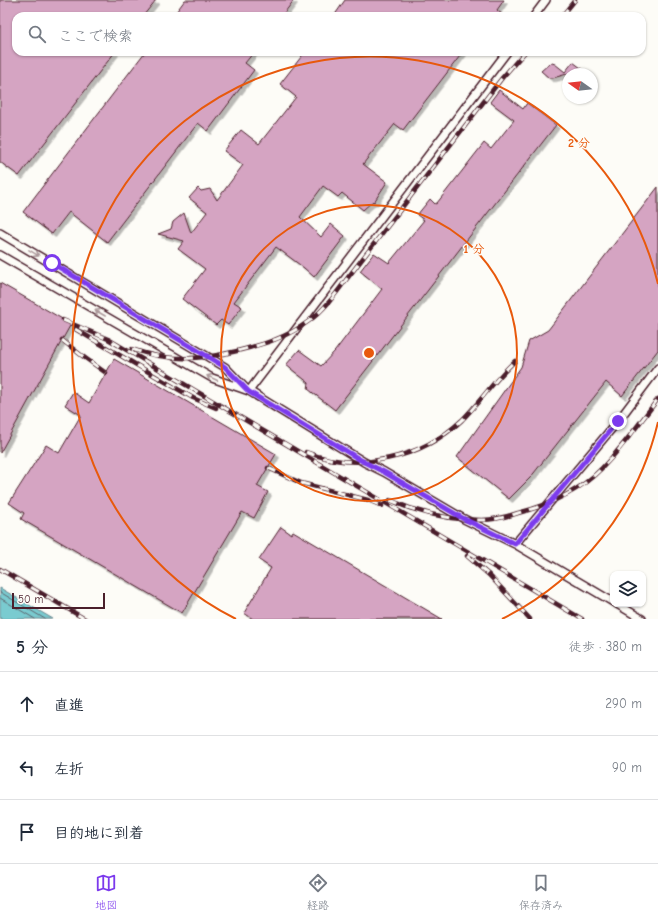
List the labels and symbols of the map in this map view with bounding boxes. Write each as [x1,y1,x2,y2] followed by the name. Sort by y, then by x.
[562,68,598,104] north arrow
[568,136,590,150] text: 2 分
[464,242,485,256] text: 1 分
[28,249,40,257] one-way arrow
[43,254,61,272] route start
[94,308,106,316] one-way arrow
[362,346,376,360] centre of rings
[207,374,219,381] one-way arrow
[609,412,627,430] route end
[12,591,105,610] scale bar

